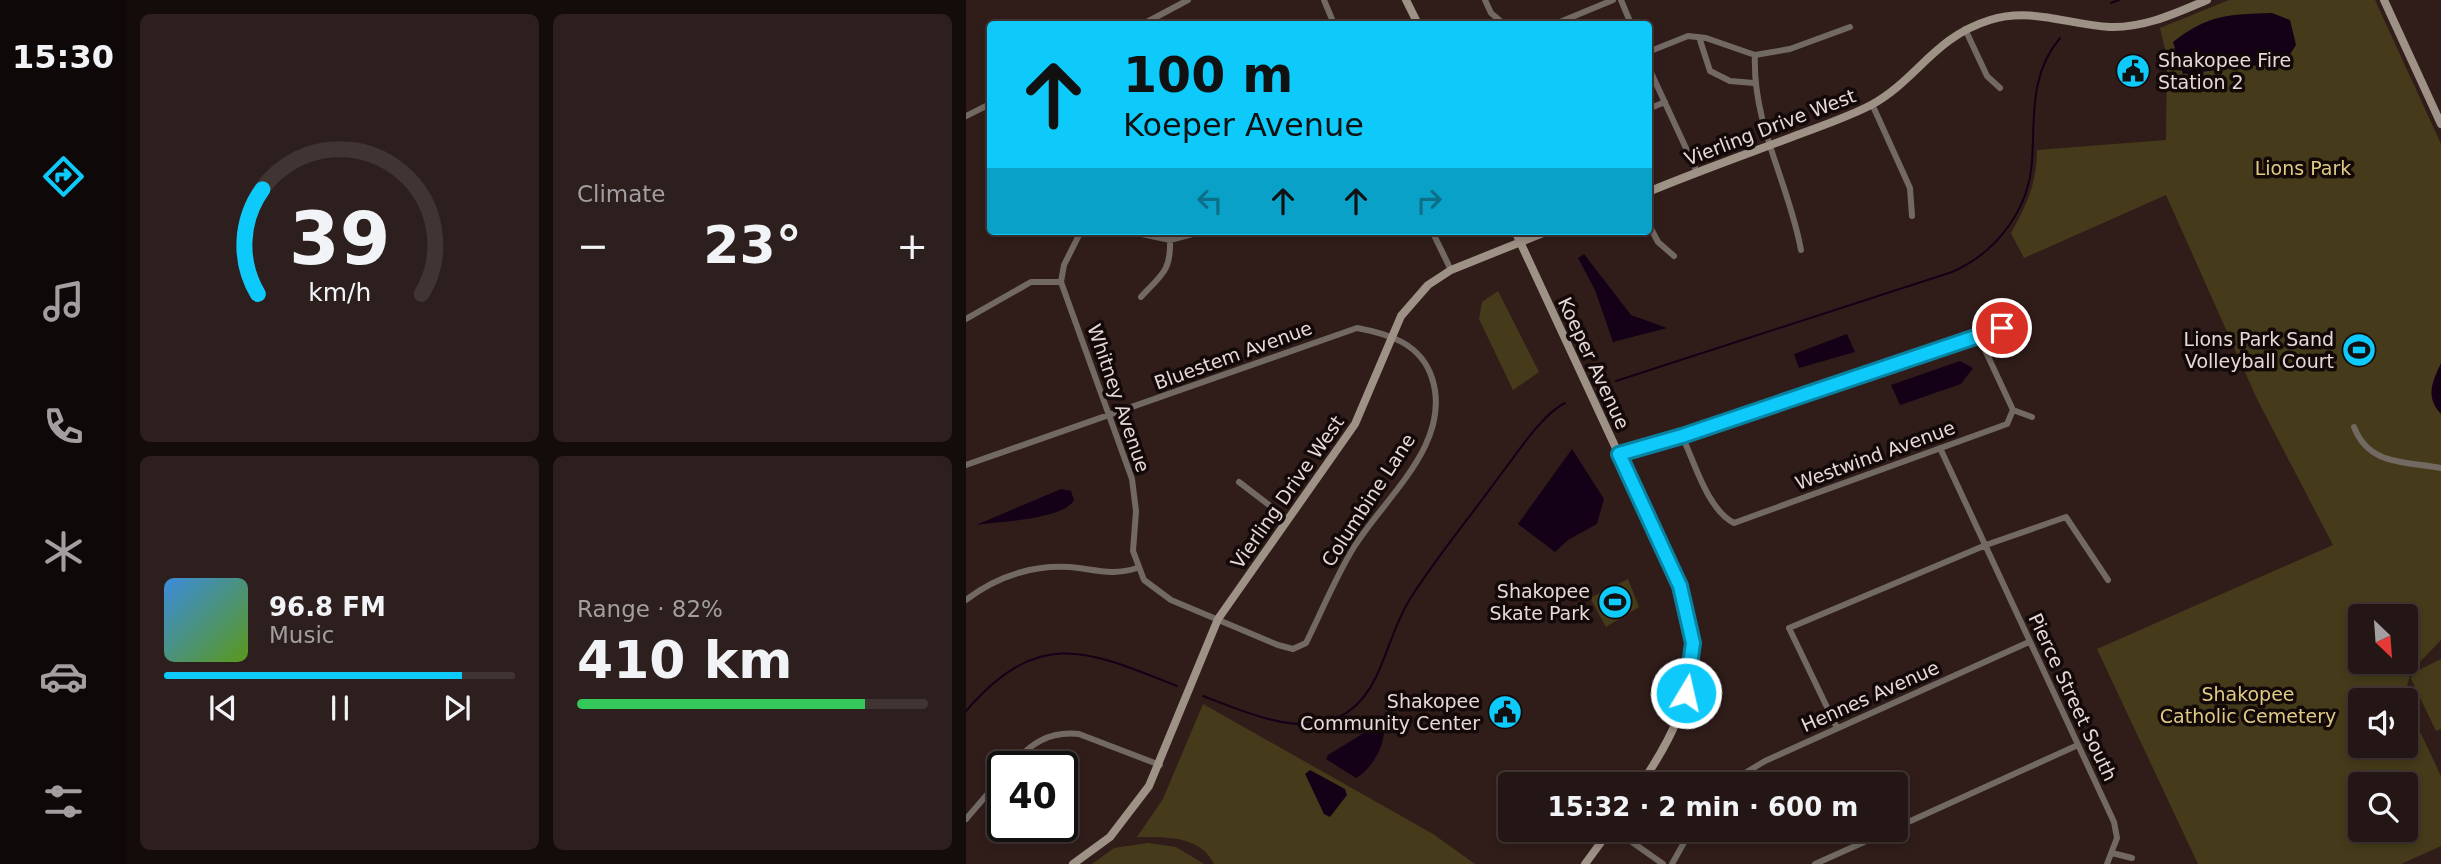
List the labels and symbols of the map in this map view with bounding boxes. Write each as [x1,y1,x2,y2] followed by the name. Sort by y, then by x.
[2158,49,2291,93] place label: Shakopee Fire Station 2
[2114,52,2152,90] public building icon: Shakopee Fire Station 2
[1681,84,1859,170] street label: Vierling Drive West
[2255,157,2351,179] park label: Lions Park
[1554,294,1634,432] street label: Koeper Avenue
[1972,298,2032,358] pin
[1151,316,1315,394] street label: Bluestem Avenue
[1083,321,1155,475] street label: Whitney Avenue
[2184,328,2334,372] place label: Lions Park Sand Volleyball Court
[2340,331,2378,369] sports icon: Lions Park Sand Volleyball Court
[1226,411,1348,573] street label: Vierling Drive West
[1792,416,1958,494] street label: Westwind Avenue
[1317,430,1419,570] street label: Columbine Lane
[1489,580,1590,624] place label: Shakopee Skate Park
[1596,583,1634,621] sports icon: Shakopee Skate Park
[2348,604,2418,674] north arrow
[2024,610,2122,784] street label: Pierce Street South
[1649,656,1723,730] position arrow
[1798,656,1942,736] street label: Hennes Avenue
[2160,683,2336,727] park label: Shakopee Catholic Cemetery
[1300,690,1480,734] place label: Shakopee Community Center
[1486,693,1524,731] public building icon: Shakopee Community Center
[987,751,1078,842] speed limit sign: 40

